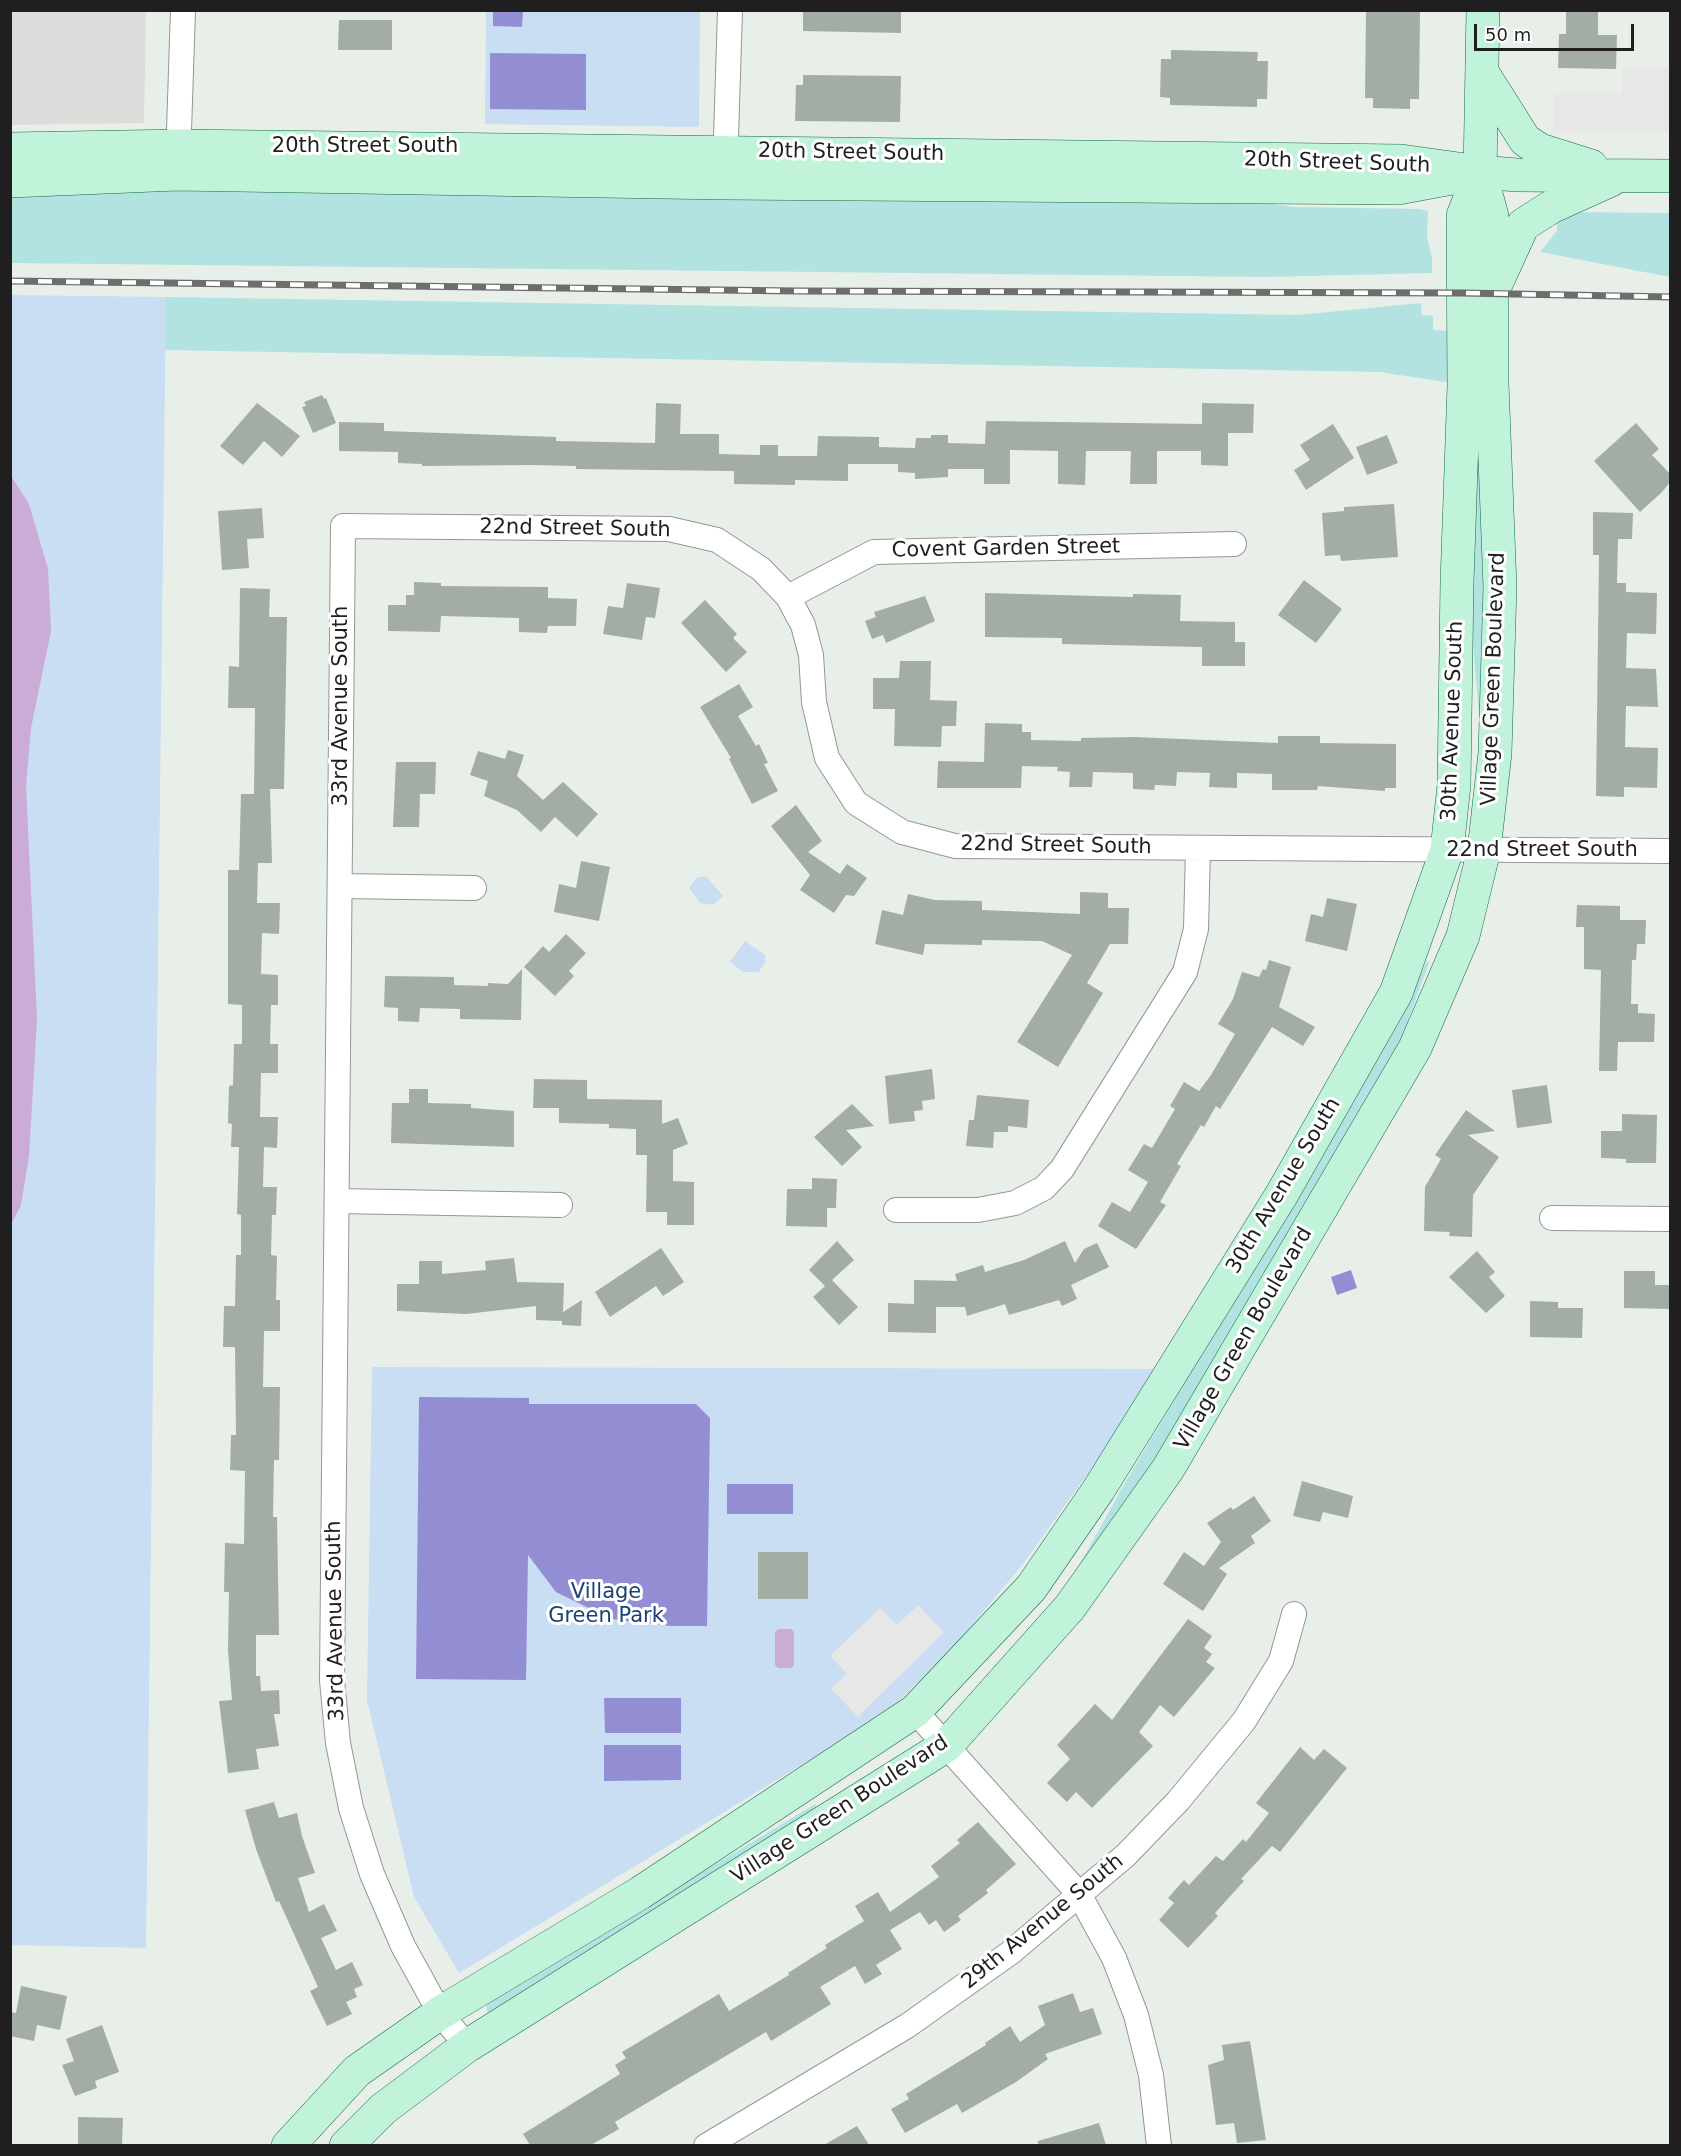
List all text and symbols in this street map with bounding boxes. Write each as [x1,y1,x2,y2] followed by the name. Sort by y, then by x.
[1477,12,1638,50] scale bar
[1485,24,1531,45] text: 50 m
[272,134,458,160] street label: 20th Street South
[758,139,944,167] street label: 20th Street South
[1243,147,1431,179] street label: 20th Street South
[479,515,671,543] street label: 22nd Street South
[892,534,1120,564] street label: Covent Garden Street
[1477,552,1511,806] street label: Village Green Boulevard
[329,606,355,806] street label: 33rd Avenue South
[1437,620,1469,822] street label: 30th Avenue South
[960,832,1152,860] street label: 22nd Street South
[1446,838,1638,864] street label: 22nd Street South
[1222,1094,1346,1278] street label: 30th Avenue South
[1170,1223,1318,1455] street label: Village Green Boulevard
[322,1520,350,1722] street label: 33rd Avenue South
[548,1580,664,1630] park label: Village Green Park
[727,1730,953,1890] street label: Village Green Boulevard
[957,1849,1129,1995] street label: 29th Avenue South

